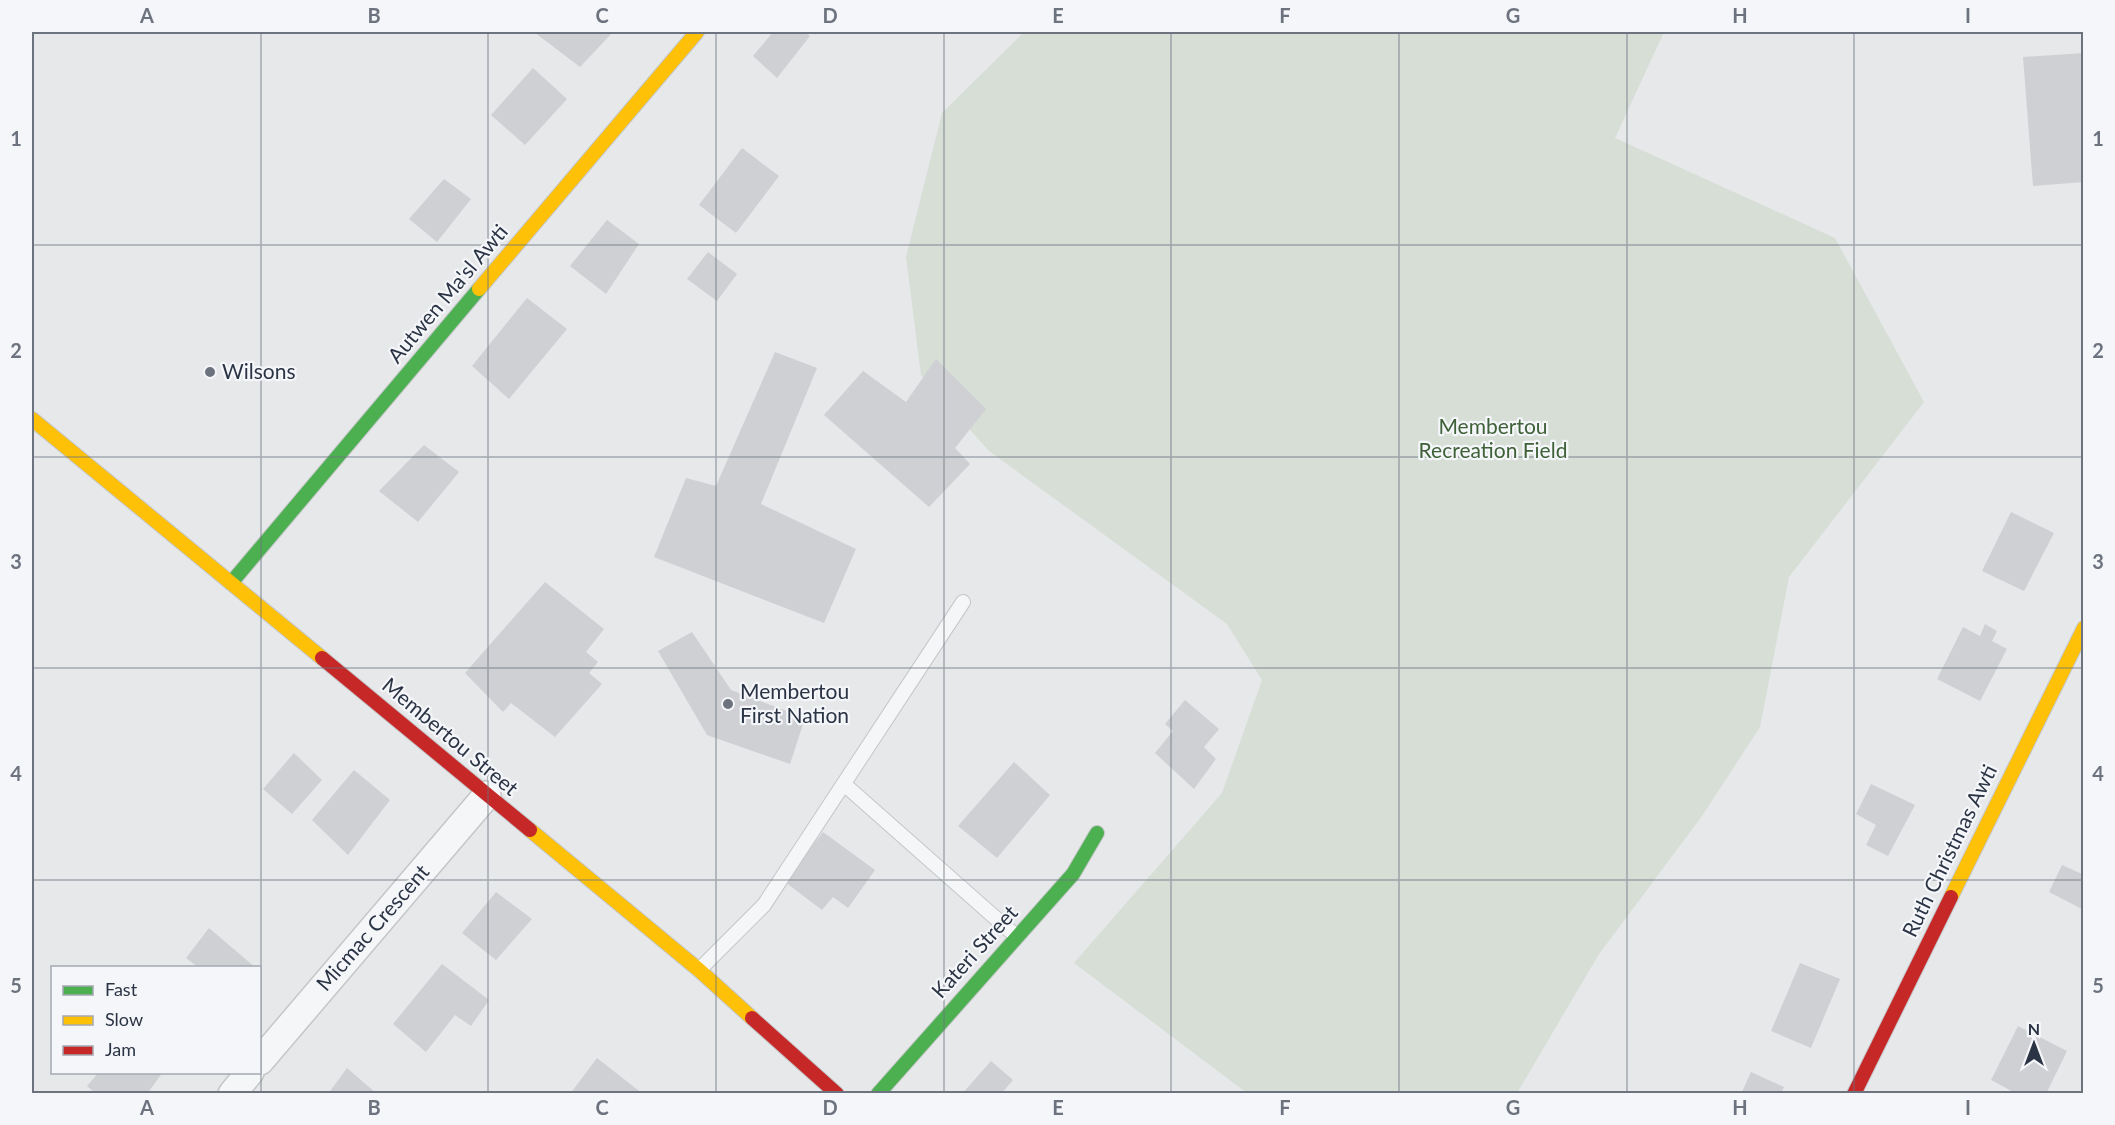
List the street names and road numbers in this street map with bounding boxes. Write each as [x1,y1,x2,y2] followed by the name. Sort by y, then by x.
[382,219,512,367] street label: Autwen Ma'sl Awti
[378,672,524,800] street label: Membertou Street
[1896,760,2001,941] street label: Ruth Christmas Awti
[310,859,434,995] street label: Micmac Crescent
[926,899,1022,1002] street label: Kateri Street

